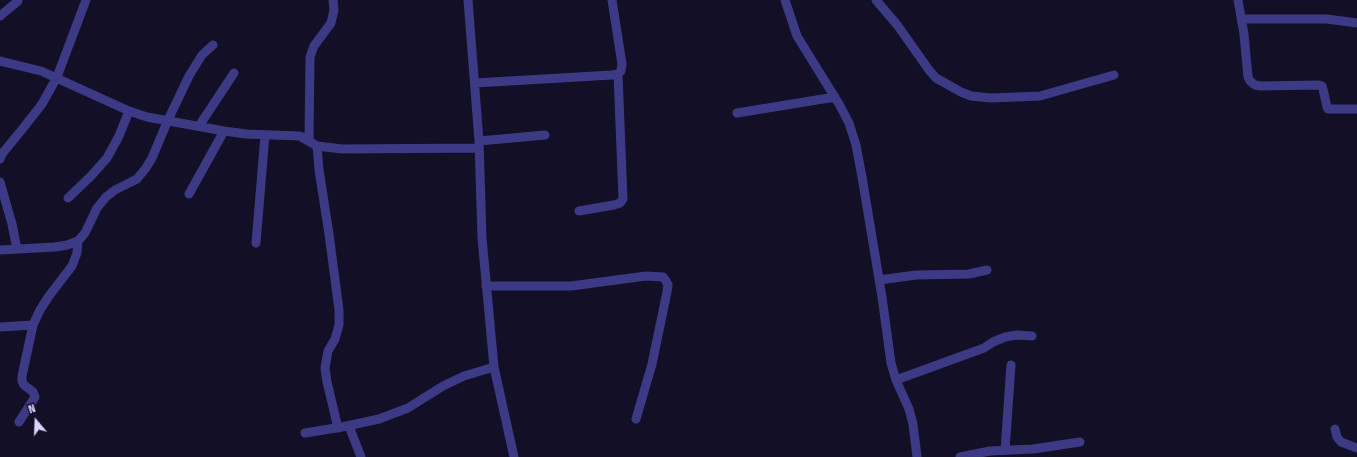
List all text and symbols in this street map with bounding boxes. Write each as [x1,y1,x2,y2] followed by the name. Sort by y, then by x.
[16,401,56,441] north arrow
[27,402,37,416] text: N

